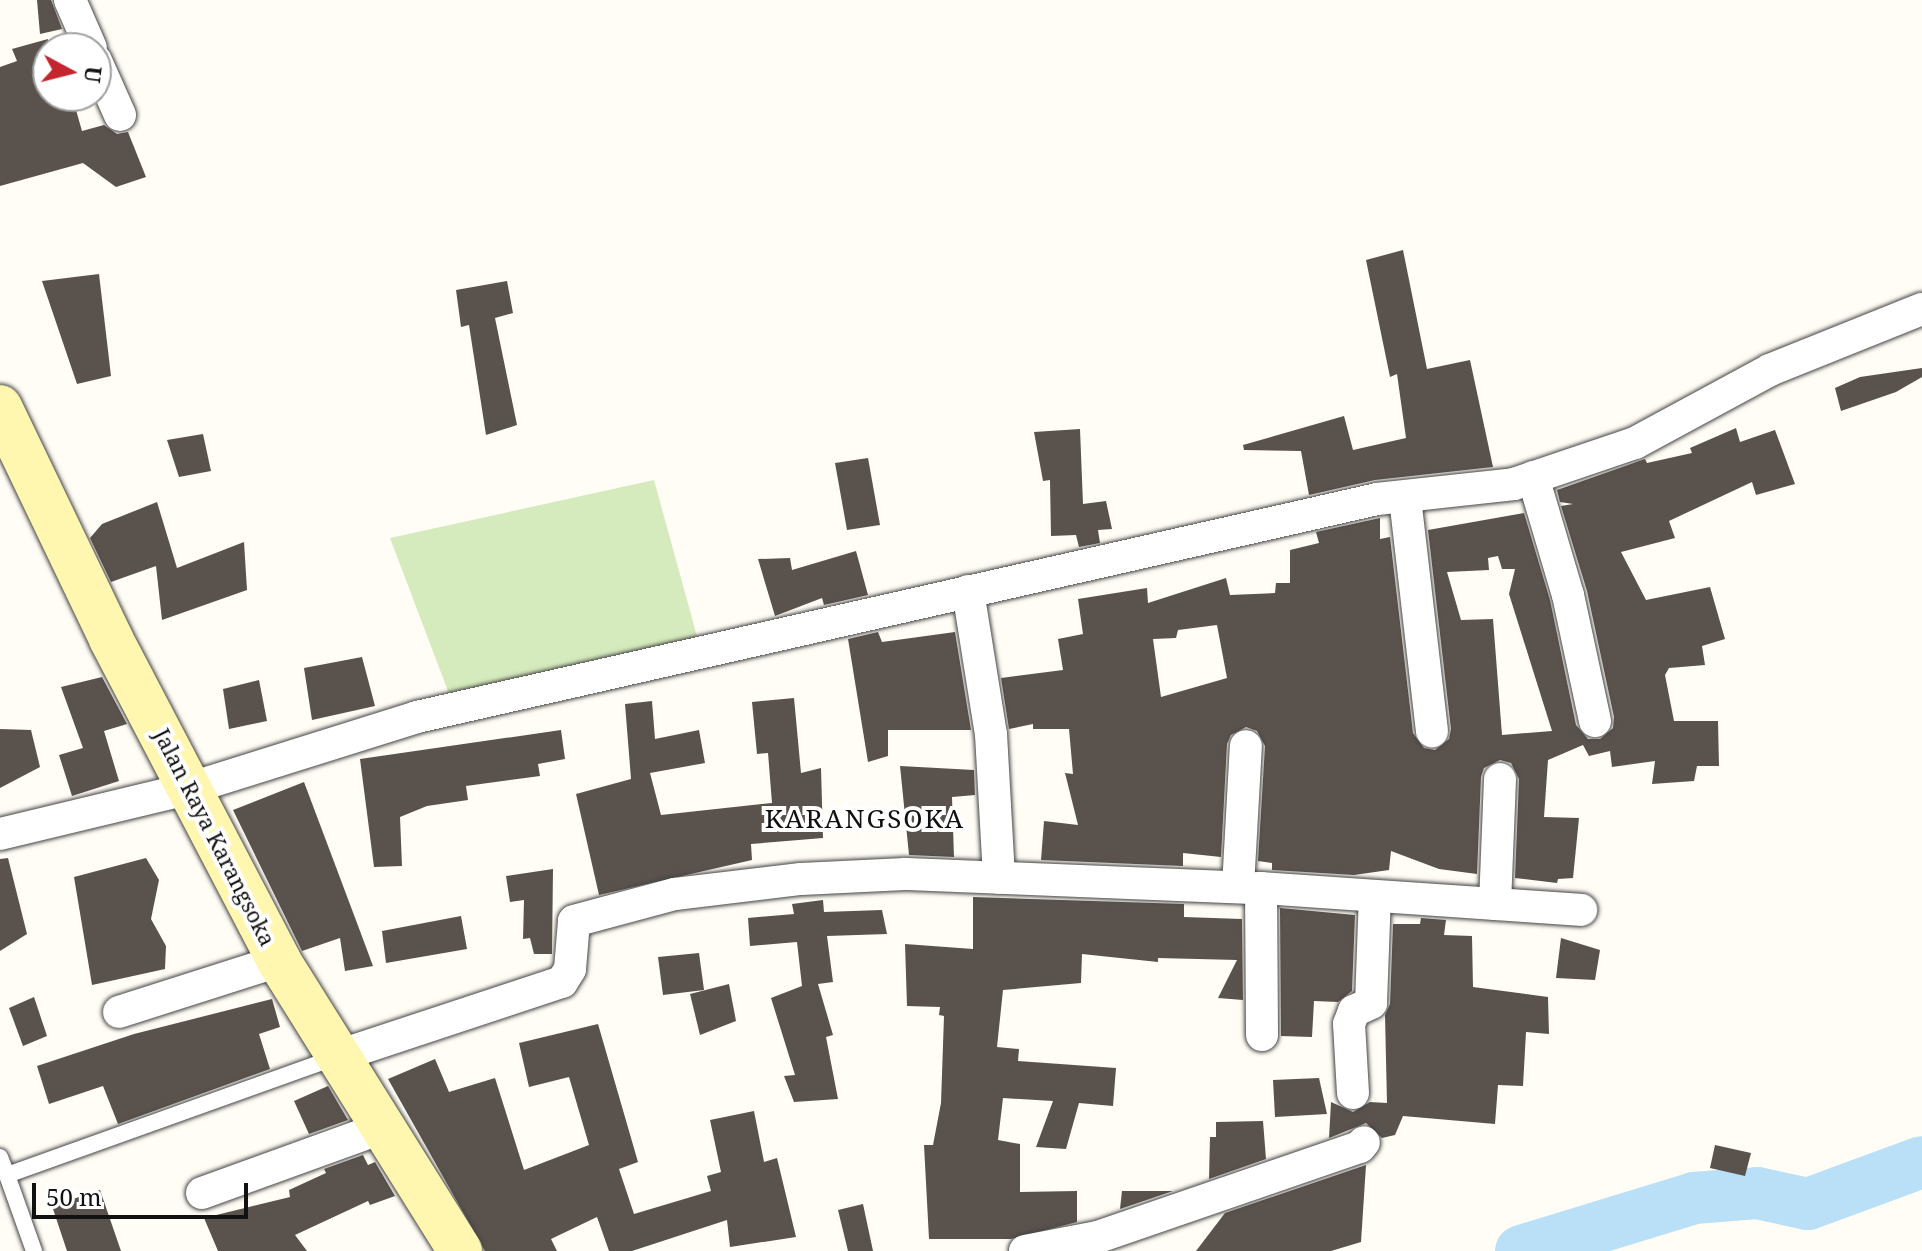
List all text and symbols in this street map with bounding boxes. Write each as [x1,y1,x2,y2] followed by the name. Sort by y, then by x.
[32,32,112,112] north arrow
[78,65,110,85] text: U
[149,724,281,950] street label: Jalan Raya Karangsoka
[765,803,965,835] district label: KARANGSOKA
[36,1167,252,1217] scale bar
[46,1180,102,1213] text: 50 m

